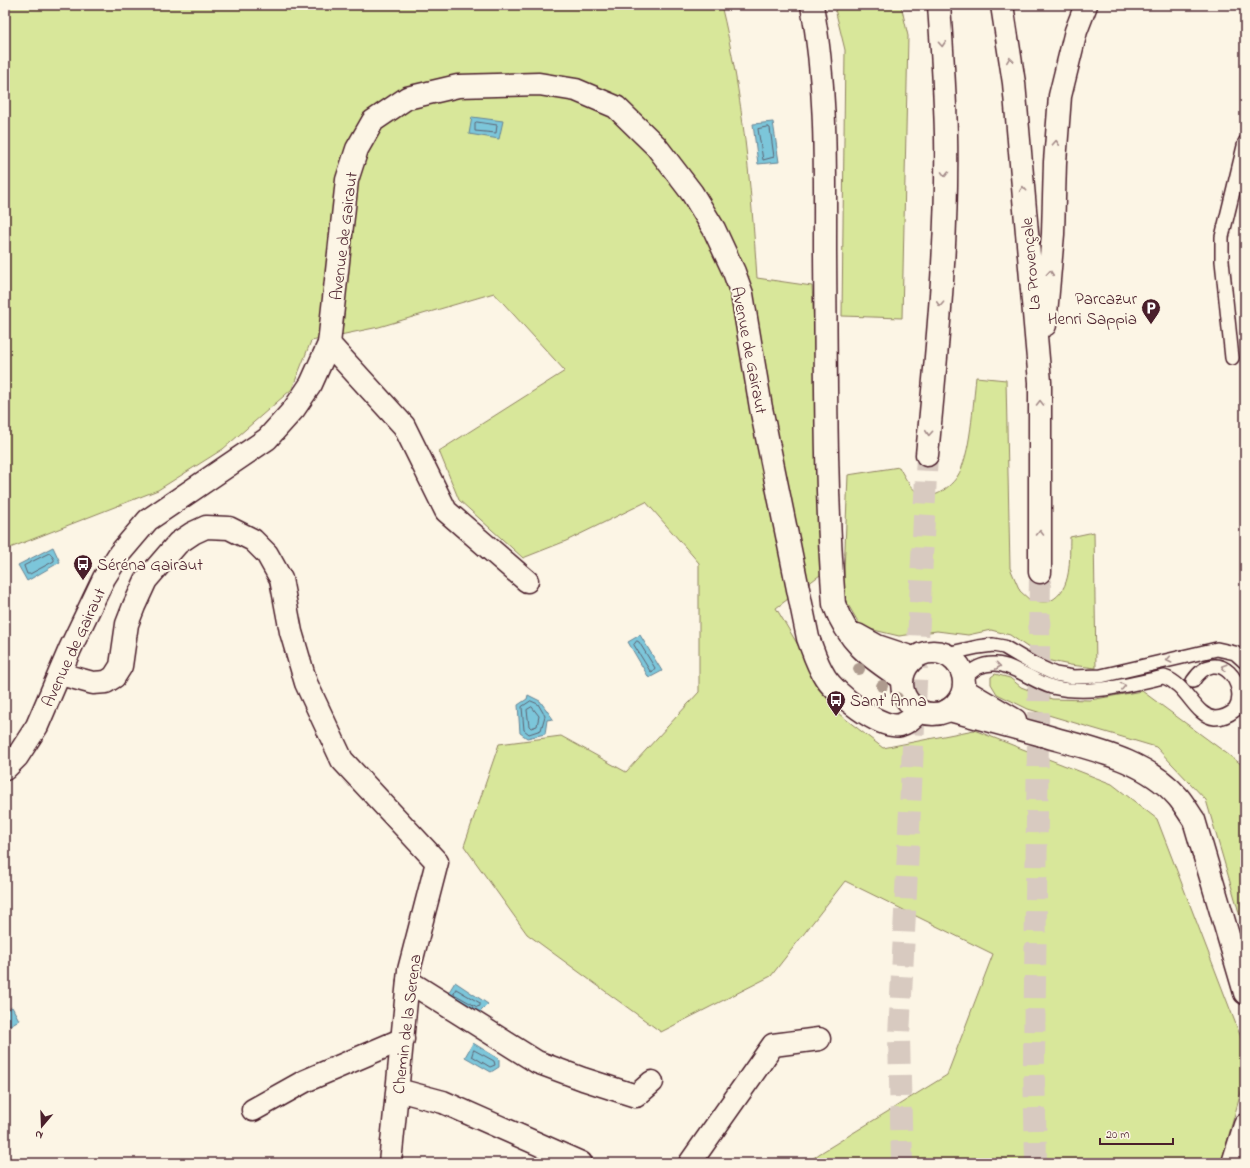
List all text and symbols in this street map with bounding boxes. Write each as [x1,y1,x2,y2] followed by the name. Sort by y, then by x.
[937,41,946,47] one-way arrow
[1006,57,1015,63] one-way arrow
[1051,140,1060,146] one-way arrow
[324,170,365,302] street label: Avenue de Gairaut
[941,171,949,177] one-way arrow
[1019,186,1028,192] one-way arrow
[1015,216,1048,311] street label: La Provençale
[1045,270,1054,276] one-way arrow
[724,284,773,416] street label: Avenue de Gairaut
[1048,287,1138,332] place label: Parcazur Henri Sappia
[1140,297,1162,325] parking icon: Parcazur Henri Sappia
[935,301,944,307] one-way arrow
[1036,400,1044,406] one-way arrow
[925,430,934,436] one-way arrow
[1036,530,1044,536] one-way arrow
[72,553,94,581] bus stop icon: Séréna Gairaut
[97,553,203,578] place label: Séréna Gairaut
[36,584,113,711] street label: Avenue de Gairaut
[1166,656,1172,664] one-way arrow
[995,661,1001,670] one-way arrow
[1221,664,1228,672] one-way arrow
[1120,682,1126,690] one-way arrow
[825,689,847,717] bus stop icon: Sant' Anna
[850,689,927,714] place label: Sant' Anna
[387,953,428,1095] street label: Chemin de la Serena
[22,1106,62,1146] north arrow
[1100,1120,1173,1146] scale bar
[33,1126,45,1143] text: N
[1106,1126,1129,1144] text: 20 m

